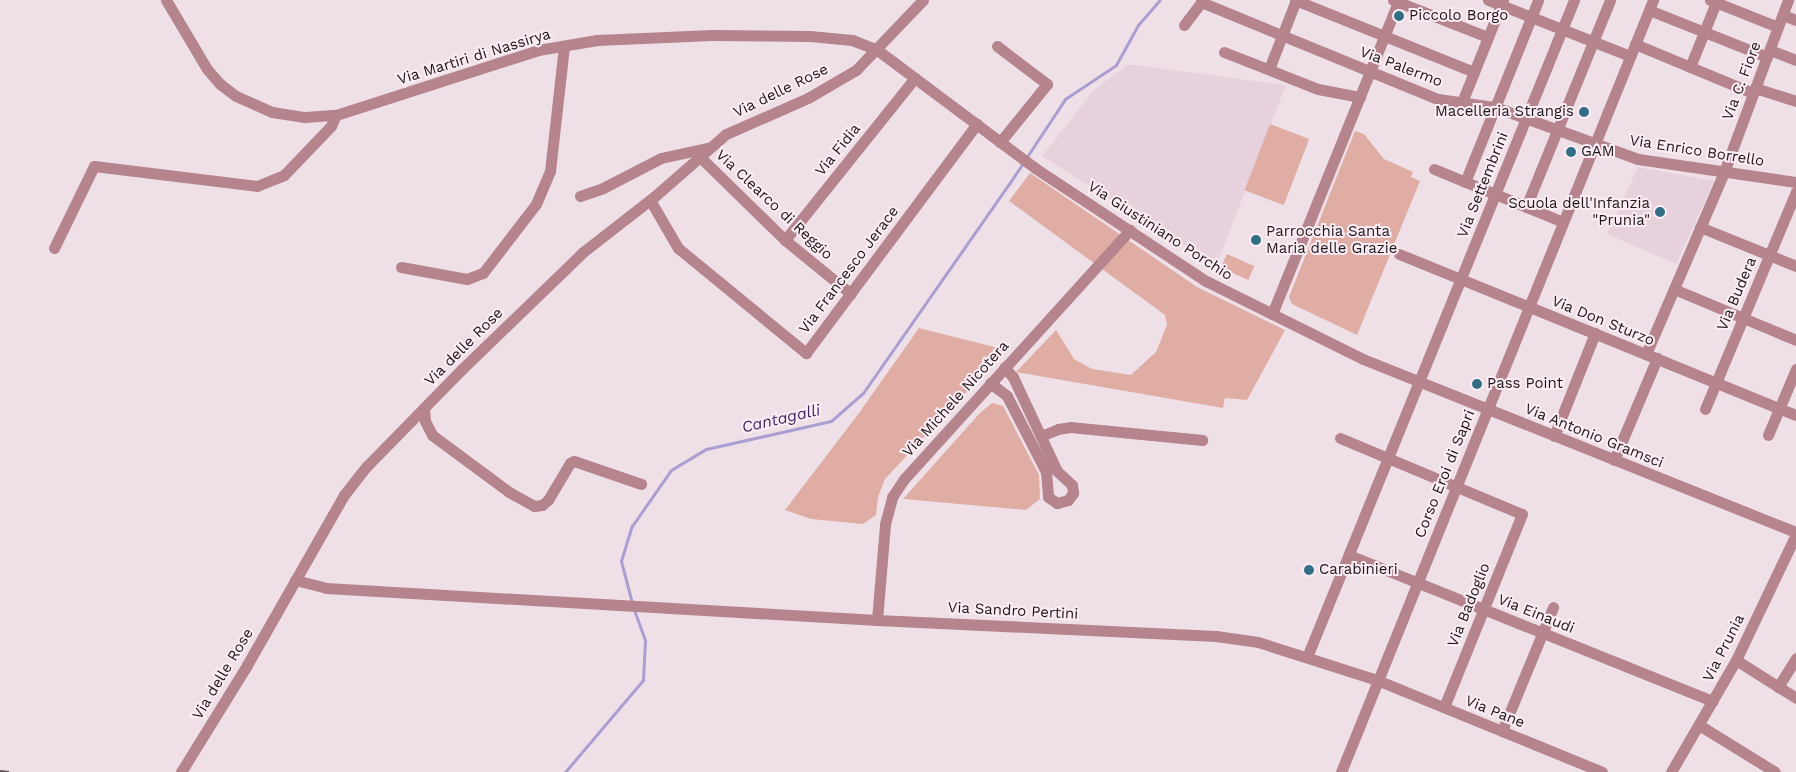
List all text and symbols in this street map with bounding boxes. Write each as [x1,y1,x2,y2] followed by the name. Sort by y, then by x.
[1409,7,1508,25] place label: Piccolo Borgo
[1393,10,1405,22] marker: Piccolo Borgo
[395,25,553,89] street label: Via Martiri di Nassirya
[1719,39,1765,123] street label: Via C. Fiore
[1357,43,1445,91] street label: Via Palermo
[730,60,832,122] street label: Via delle Rose
[1435,103,1574,121] place label: Macelleria Strangis
[1578,106,1590,118] marker: Macelleria Strangis
[811,120,865,180] street label: Via Fidia
[1454,129,1512,241] street label: Via Settembrini
[1628,131,1766,171] street label: Via Enrico Borrello
[1581,143,1615,161] place label: GAM
[712,146,836,264] street label: Via Clearco di Reggio
[1565,146,1577,158] marker: GAM
[1084,177,1236,285] street label: Via Giustiniano Porchio
[1508,194,1650,229] place label: Scuola dell'Infanzia "Prunia"
[795,202,903,338] street label: Via Francesco Jerace
[1654,206,1666,218] marker: Scuola dell'Infanzia "Prunia"
[1266,222,1398,257] place label: Parrocchia Santa Maria delle Grazie
[1250,234,1262,246] marker: Parrocchia Santa Maria delle Grazie
[1713,254,1761,334] street label: Via Budera
[1549,292,1657,350] street label: Via Don Sturzo
[421,304,507,390] street label: Via delle Rose
[899,337,1013,461] street label: Via Michele Nicotera
[1487,375,1563,393] place label: Pass Point
[1471,378,1483,390] marker: Pass Point
[1522,400,1666,472] street label: Via Antonio Gramsci
[740,401,822,437] water label: Cantagalli
[1411,407,1479,541] street label: Corso Eroi di Sapri
[1444,560,1494,650] street label: Via Badoglio
[1319,561,1398,579] place label: Carabinieri
[1303,564,1315,576] marker: Carabinieri
[1495,590,1577,638] street label: Via Einaudi
[947,599,1079,623] street label: Via Sandro Pertini
[1699,611,1749,685] street label: Via Prunia
[189,625,257,723] street label: Via delle Rose
[1462,692,1528,732] street label: Via Pane

